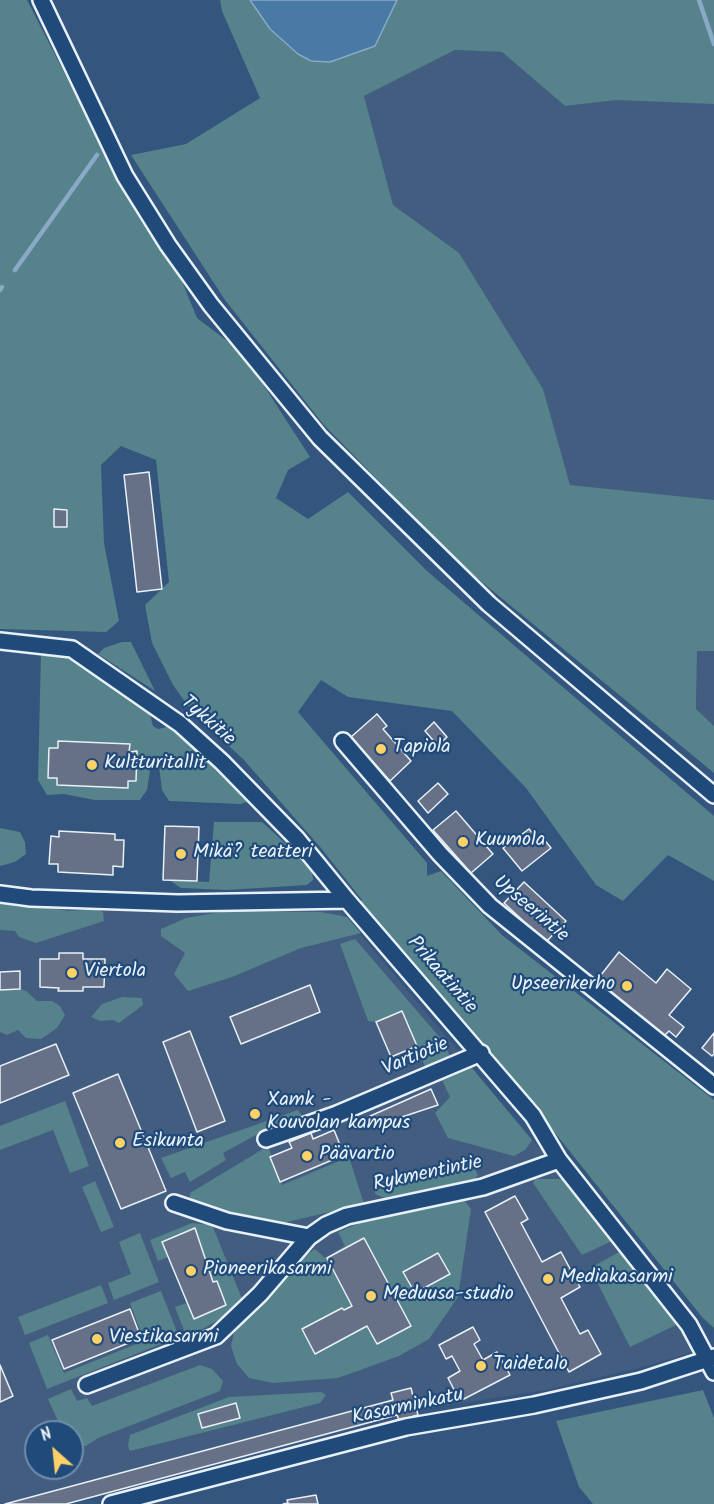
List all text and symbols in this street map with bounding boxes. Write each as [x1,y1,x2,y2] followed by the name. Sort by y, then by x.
[175,692,239,752] street label: Tykkitie
[393,737,451,761] place label: Tapiola
[374,742,388,756] marker: Tapiola
[104,753,206,777] place label: Kultturitallit
[85,758,99,772] marker: Kultturitallit
[475,830,545,854] place label: Kuumola
[456,835,470,849] marker: Kuumola
[193,842,313,866] place label: Mikä? teatteri
[174,847,188,861] marker: Mikä? teatteri
[487,871,573,949] street label: Upseerintie
[401,932,481,1020] street label: Prikaatintie
[84,961,146,985] place label: Viertola
[65,966,79,980] marker: Viertola
[511,974,615,998] place label: Upseerikerho
[620,979,634,993] marker: Upseerikerho
[379,1033,453,1083] street label: Vartiotie
[267,1090,410,1137] place label: Xamk - Kouvolan kampus
[248,1107,262,1121] marker: Xamk - Kouvolan kampus
[132,1131,204,1155] place label: Esikunta
[113,1136,127,1150] marker: Esikunta
[319,1144,395,1168] place label: Päävartio
[300,1149,314,1163] marker: Päävartio
[371,1152,485,1198] street label: Rykmentintie
[203,1259,332,1283] place label: Pioneerikasarmi
[184,1264,198,1278] marker: Pioneerikasarmi
[560,1267,673,1291] place label: Mediakasarmi
[541,1272,555,1286] marker: Mediakasarmi
[383,1284,514,1308] place label: Meduusa-studio
[364,1289,378,1303] marker: Meduusa-studio
[109,1327,218,1351] place label: Viestikasarmi
[90,1332,104,1346] marker: Viestikasarmi
[493,1354,568,1378] place label: Taidetalo
[474,1359,488,1373] marker: Taidetalo
[350,1384,466,1432] street label: Kasarminkatu
[24,1420,84,1480] north arrow
[36,1422,57,1449] text: N

